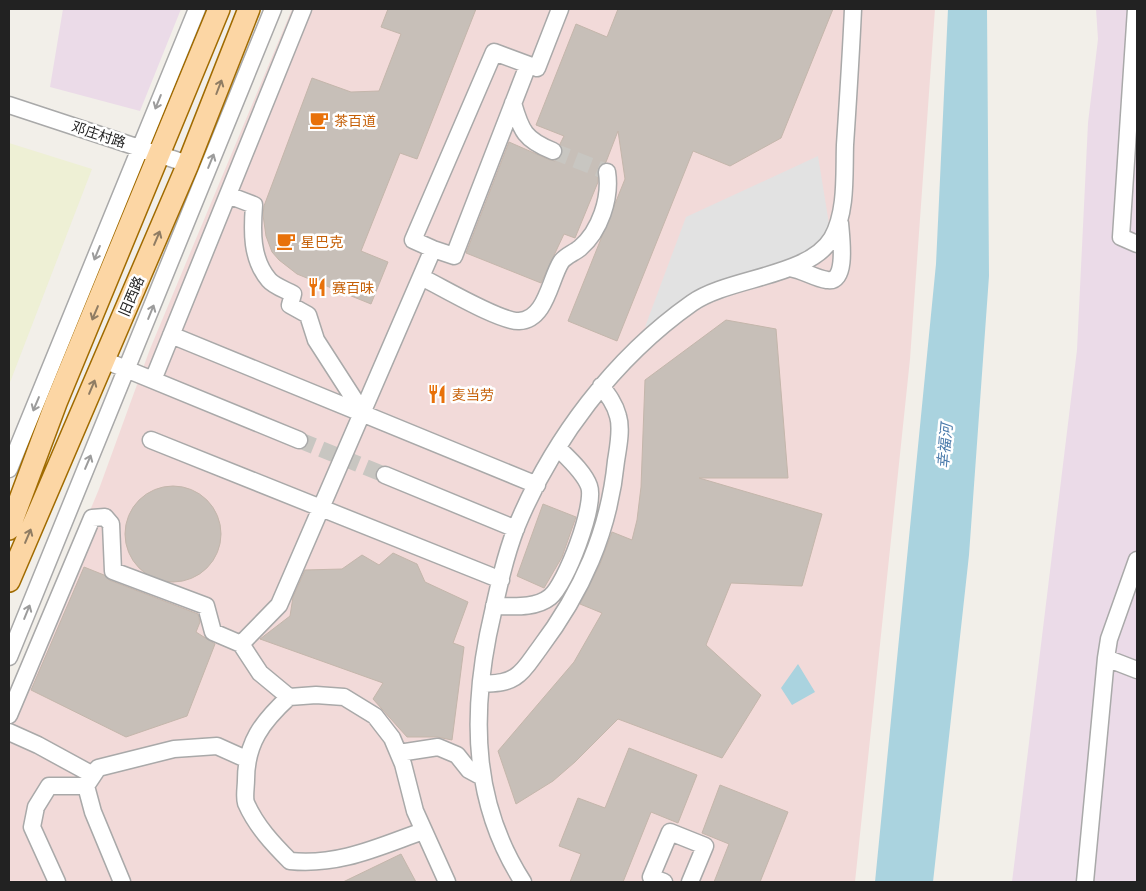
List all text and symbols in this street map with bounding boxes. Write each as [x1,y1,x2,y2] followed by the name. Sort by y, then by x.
[215,80,224,95] one-way arrow
[153,94,162,109] one-way arrow
[308,109,330,131] cafe icon: 茶百道
[334,111,376,130] place label: 茶百道
[69,116,129,152] street label: 邓庄村路
[207,154,216,169] one-way arrow
[275,230,297,252] cafe icon: 星巴克
[152,231,162,246] one-way arrow
[301,232,343,251] place label: 星巴克
[92,245,101,260] one-way arrow
[114,273,148,319] street label: 旧西路
[306,276,328,298] restaurant icon: 赛百味
[332,278,374,297] place label: 赛百味
[89,305,99,320] one-way arrow
[147,305,156,320] one-way arrow
[88,380,98,395] one-way arrow
[426,383,448,405] restaurant icon: 麦当劳
[452,385,494,404] place label: 麦当劳
[31,395,40,411] one-way arrow
[932,420,956,469] water label: 幸福河
[84,455,94,470] one-way arrow
[23,529,33,544] one-way arrow
[23,605,32,620] one-way arrow

